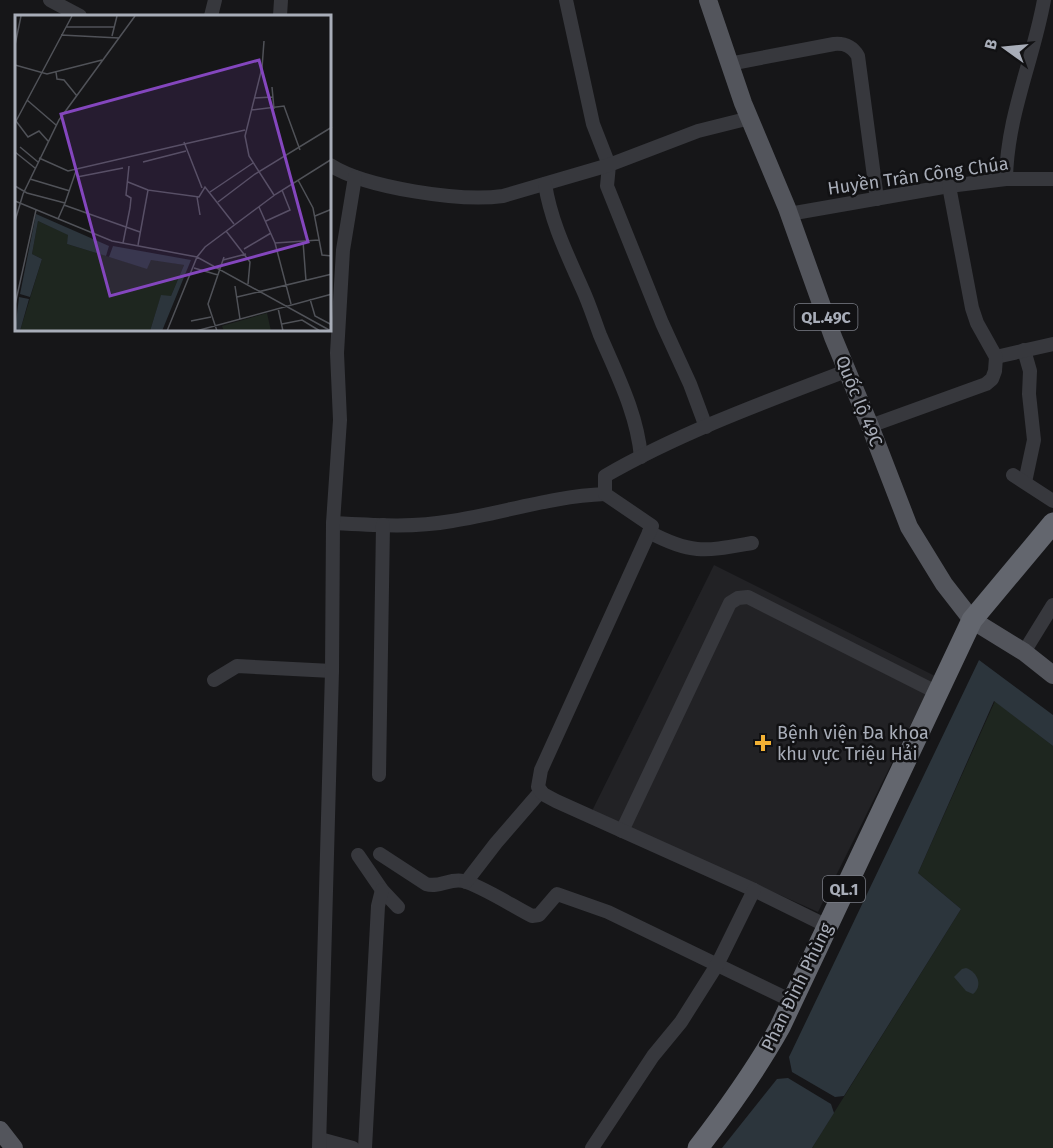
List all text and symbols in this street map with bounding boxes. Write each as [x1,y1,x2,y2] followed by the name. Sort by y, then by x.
[15,15,332,332] inset map
[975,18,1035,78] north arrow
[981,37,1001,51] text: B
[826,152,1010,200] street label: Huyền Trân Công Chúa
[794,304,858,330] road number: QL.49C
[831,352,887,450] street label: Quốc lộ 49C
[777,722,929,765] place label: Bệnh viện Đa khoa khu vực Triệu Hải
[754,734,772,752] marker: Bệnh viện Đa khoa khu vực Triệu Hải
[823,876,865,902] road number: QL.1
[757,919,838,1055] street label: Phan Đình Phùng

